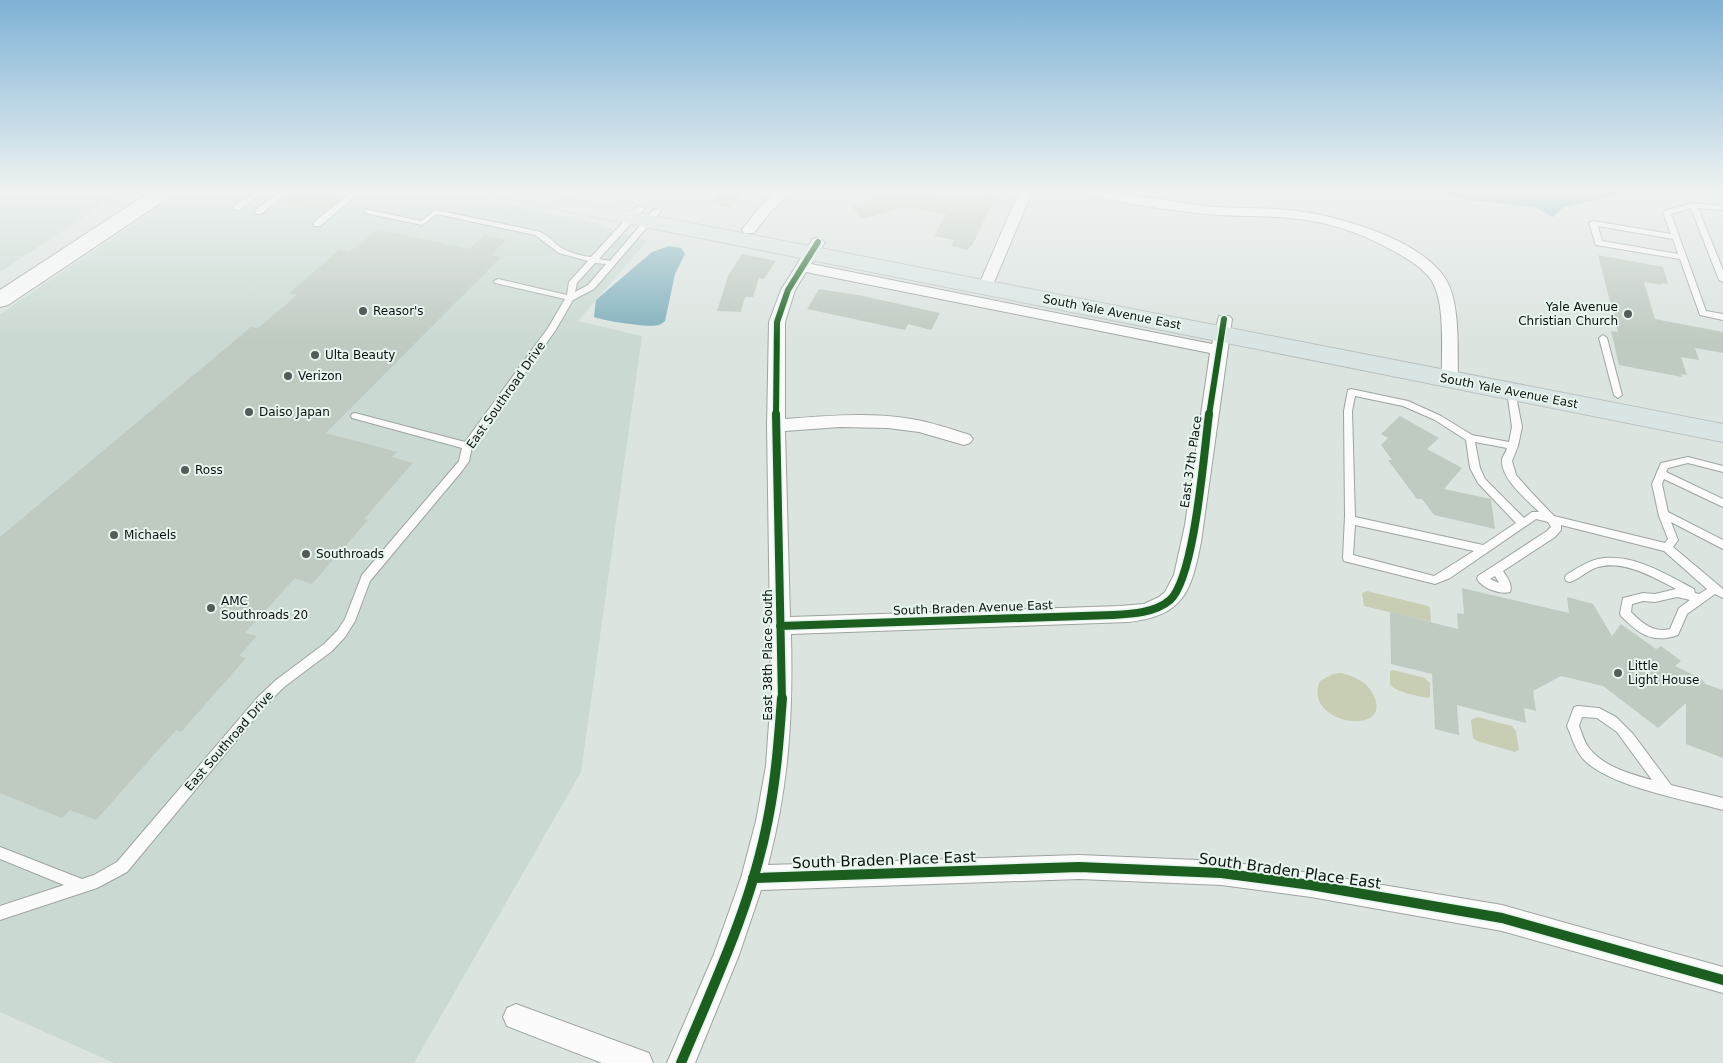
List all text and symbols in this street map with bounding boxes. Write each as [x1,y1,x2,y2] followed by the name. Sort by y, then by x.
[1042,292,1183,332] street label: South Yale Avenue East
[1518,300,1618,328] place label: Yale Avenue Christian Church
[373,304,424,318] place label: Reasor's
[357,305,369,317] marker: Reasor's
[1622,308,1634,320] marker: Yale Avenue Christian Church
[464,339,548,451] street label: East Southroad Drive
[325,348,395,362] place label: Ulta Beauty
[309,349,321,361] marker: Ulta Beauty
[298,369,342,383] place label: Verizon
[282,370,294,382] marker: Verizon
[1439,371,1580,411] street label: South Yale Avenue East
[259,405,330,419] place label: Daiso Japan
[243,406,255,418] marker: Daiso Japan
[1178,415,1204,509] street label: East 37th Place
[195,463,223,477] place label: Ross
[179,464,191,476] marker: Ross
[124,528,176,542] place label: Michaels
[108,529,120,541] marker: Michaels
[316,547,384,561] place label: Southroads
[300,548,312,560] marker: Southroads
[761,589,775,721] street label: East 38th Place South
[221,594,308,622] place label: AMC Southroads 20
[893,598,1053,618] street label: South Braden Avenue East
[205,602,217,614] marker: AMC Southroads 20
[1628,659,1699,687] place label: Little Light House
[1612,667,1624,679] marker: Little Light House
[182,688,276,794] street label: East Southroad Drive
[792,848,976,872] street label: South Braden Place East
[1198,849,1382,893] street label: South Braden Place East

